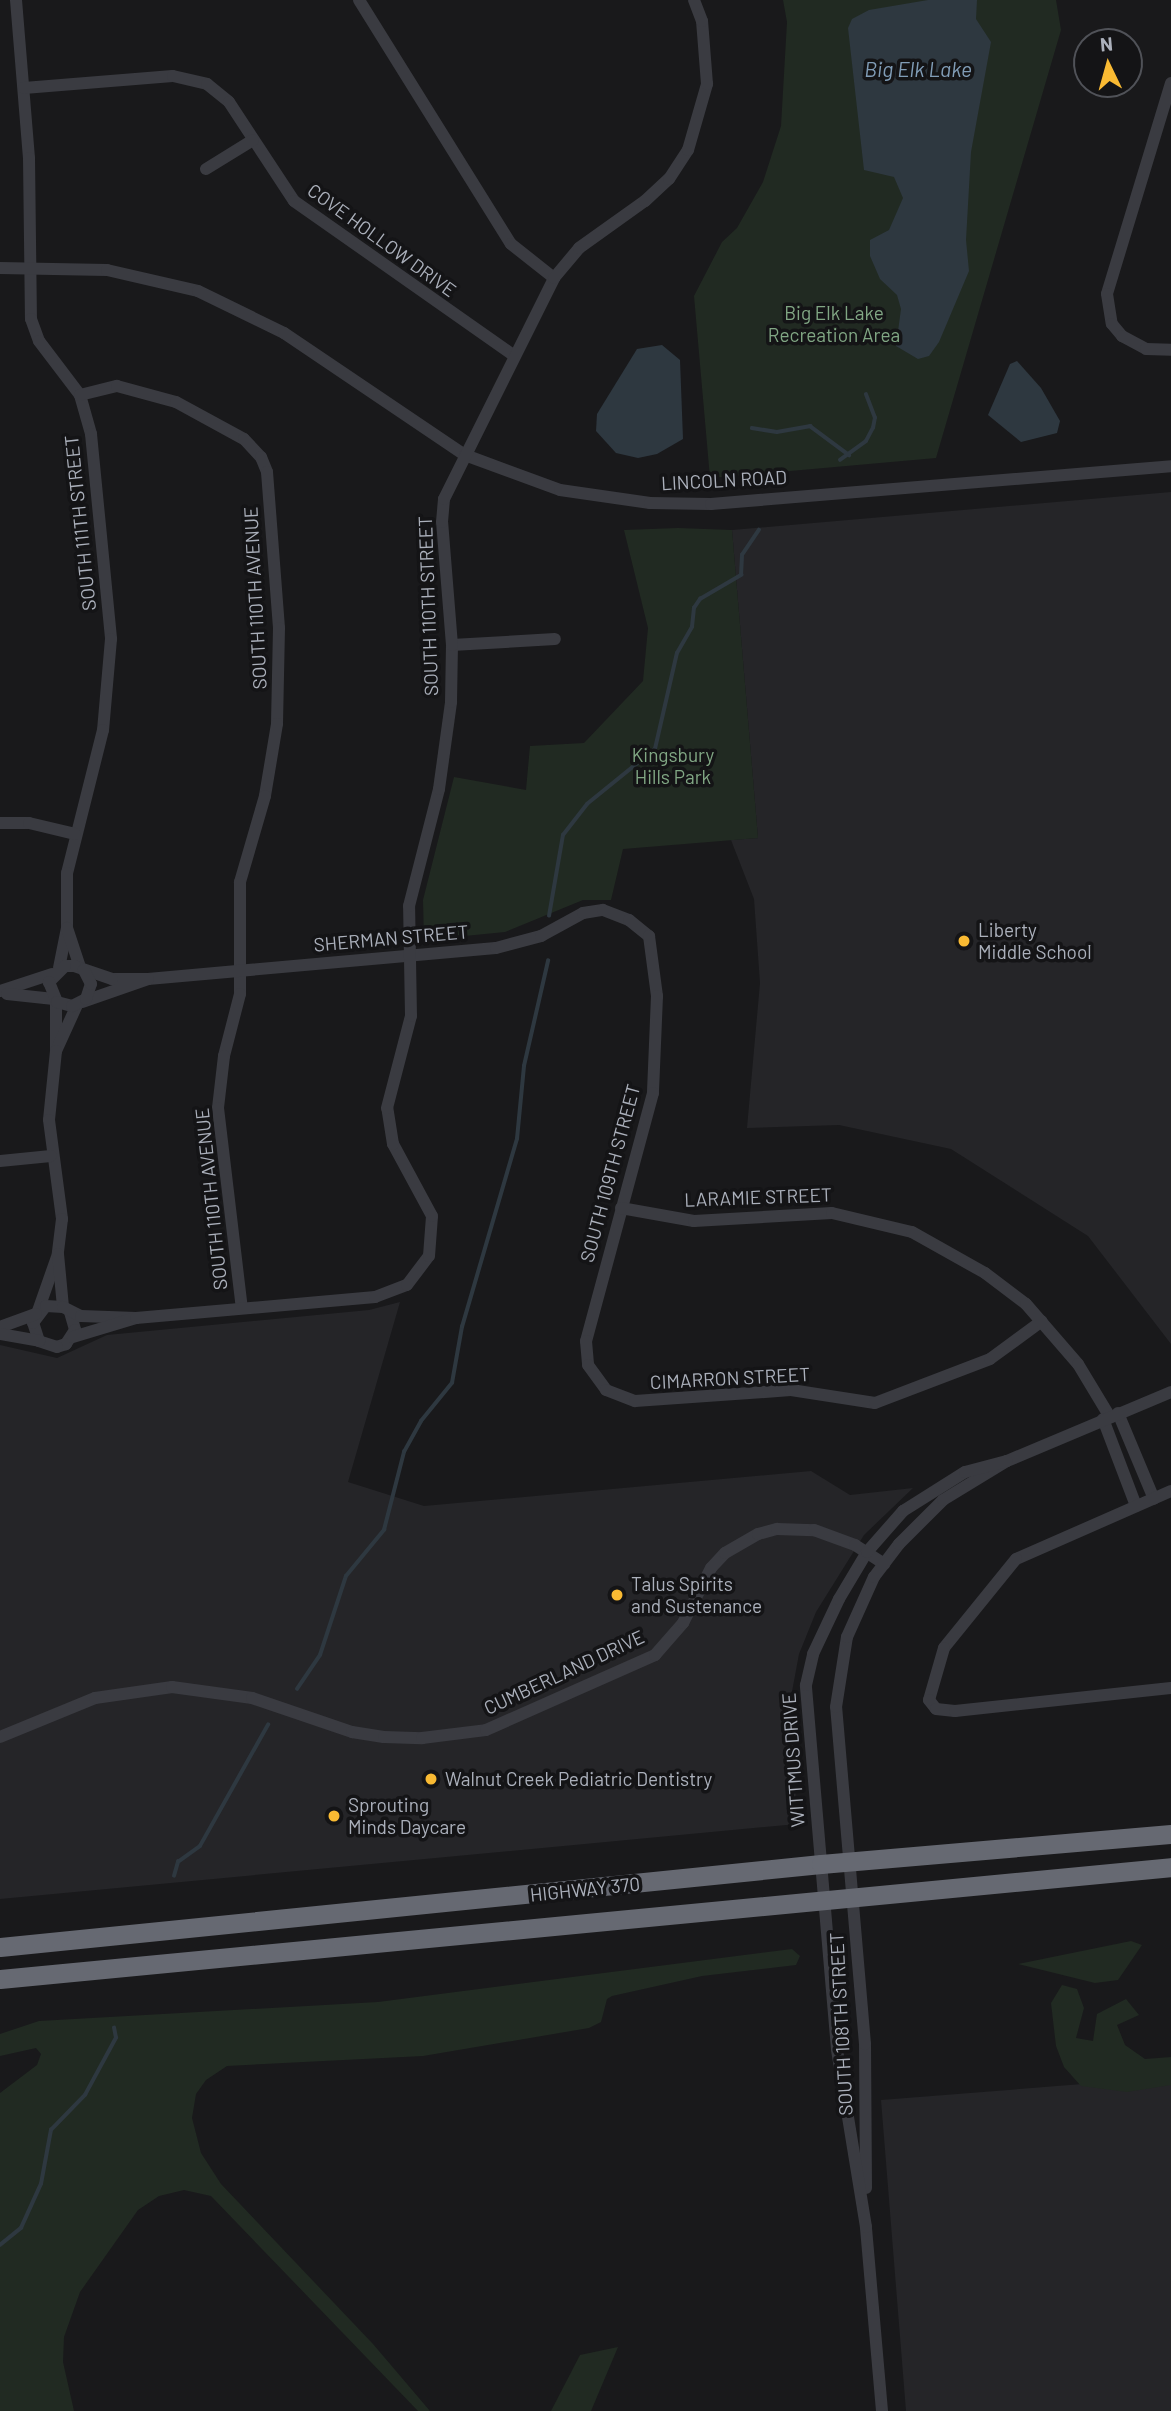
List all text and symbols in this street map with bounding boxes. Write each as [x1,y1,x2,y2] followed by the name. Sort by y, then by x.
[1073,28,1143,98] north arrow
[1099,32,1114,56] text: N
[864,56,972,82] water label: Big Elk Lake
[303,178,461,302] street label: COVE HOLLOW DRIVE
[768,302,900,346] park label: Big Elk Lake Recreation Area
[59,434,101,612] street label: SOUTH 111TH STREET
[660,465,788,495] street label: LINCOLN ROAD
[239,506,271,690] street label: SOUTH 110TH AVENUE
[413,515,443,697] street label: SOUTH 110TH STREET
[632,744,714,788] park label: Kingsbury Hills Park
[978,919,1092,963] place label: Liberty Middle School
[313,920,469,956] street label: SHERMAN STREET
[956,933,972,949] marker: Liberty Middle School
[575,1081,645,1265] street label: SOUTH 109TH STREET
[190,1107,232,1291] street label: SOUTH 110TH AVENUE
[684,1183,832,1211] street label: LARAMIE STREET
[649,1362,811,1394] street label: CIMARRON STREET
[631,1573,762,1617] place label: Talus Spirits and Sustenance
[609,1587,625,1603] marker: Talus Spirits and Sustenance
[480,1625,648,1719] street label: CUMBERLAND DRIVE
[777,1692,809,1828] street label: WITTMUS DRIVE
[445,1768,712,1790] place label: Walnut Creek Pediatric Dentistry
[423,1771,439,1787] marker: Walnut Creek Pediatric Dentistry
[348,1794,466,1838] place label: Sprouting Minds Daycare
[326,1808,342,1824] marker: Sprouting Minds Daycare
[529,1872,641,1906] street label: HIGHWAY 370
[825,1932,857,2116] street label: SOUTH 108TH STREET

